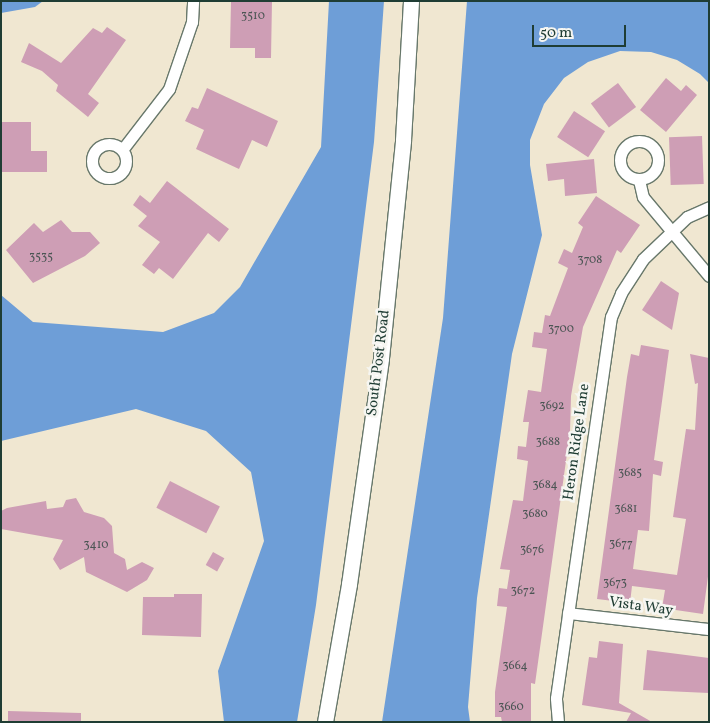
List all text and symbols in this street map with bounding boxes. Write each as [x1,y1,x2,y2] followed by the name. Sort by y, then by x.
[241,10,265,24] house number: 3510
[535,15,629,47] scale bar
[540,23,572,44] text: 50 m
[29,251,53,265] house number: 3535
[578,254,602,268] house number: 3708
[364,309,394,417] street label: South Post Road
[548,323,574,337] house number: 3700
[560,383,594,501] street label: Heron Ridge Lane
[540,400,564,414] house number: 3692
[536,436,560,450] house number: 3688
[618,467,642,481] house number: 3685
[532,479,558,493] house number: 3684
[615,503,637,517] house number: 3681
[522,508,548,522] house number: 3680
[609,538,633,552] house number: 3677
[83,539,109,553] house number: 3410
[520,544,544,558] house number: 3676
[603,577,627,591] house number: 3673
[511,585,535,599] house number: 3672
[607,594,675,620] street label: Vista Way
[502,660,528,674] house number: 3664
[498,701,524,715] house number: 3660

